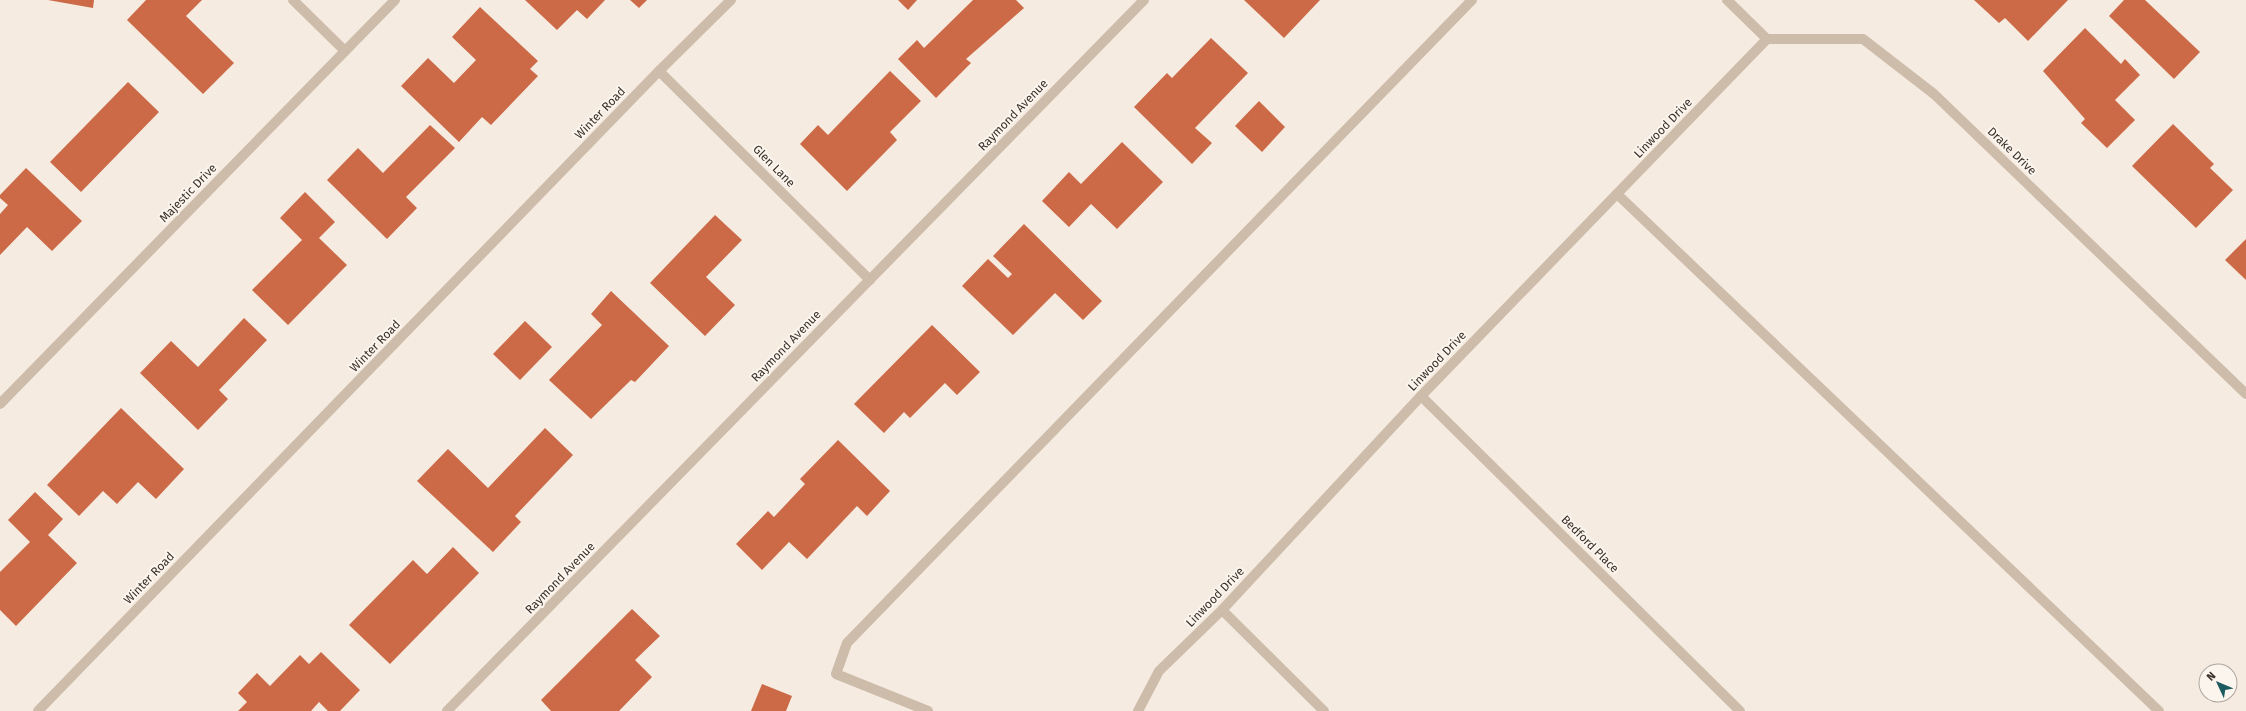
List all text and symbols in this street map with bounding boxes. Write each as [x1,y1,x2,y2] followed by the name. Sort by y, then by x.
[975,76,1051,154] street label: Raymond Avenue
[572,84,628,142] street label: Winter Road
[1631,95,1695,161] street label: Linwood Drive
[1985,124,2039,178] street label: Drake Drive
[750,142,798,190] street label: Glen Lane
[157,161,219,225] street label: Majestic Drive
[748,307,824,385] street label: Raymond Avenue
[347,317,403,375] street label: Winter Road
[1405,328,1469,394] street label: Linwood Drive
[1558,512,1622,576] street label: Bedford Place
[522,539,598,617] street label: Raymond Avenue
[121,549,177,607] street label: Winter Road
[1183,564,1247,630] street label: Linwood Drive
[2198,663,2238,703] north arrow
[2204,669,2218,684] text: N

